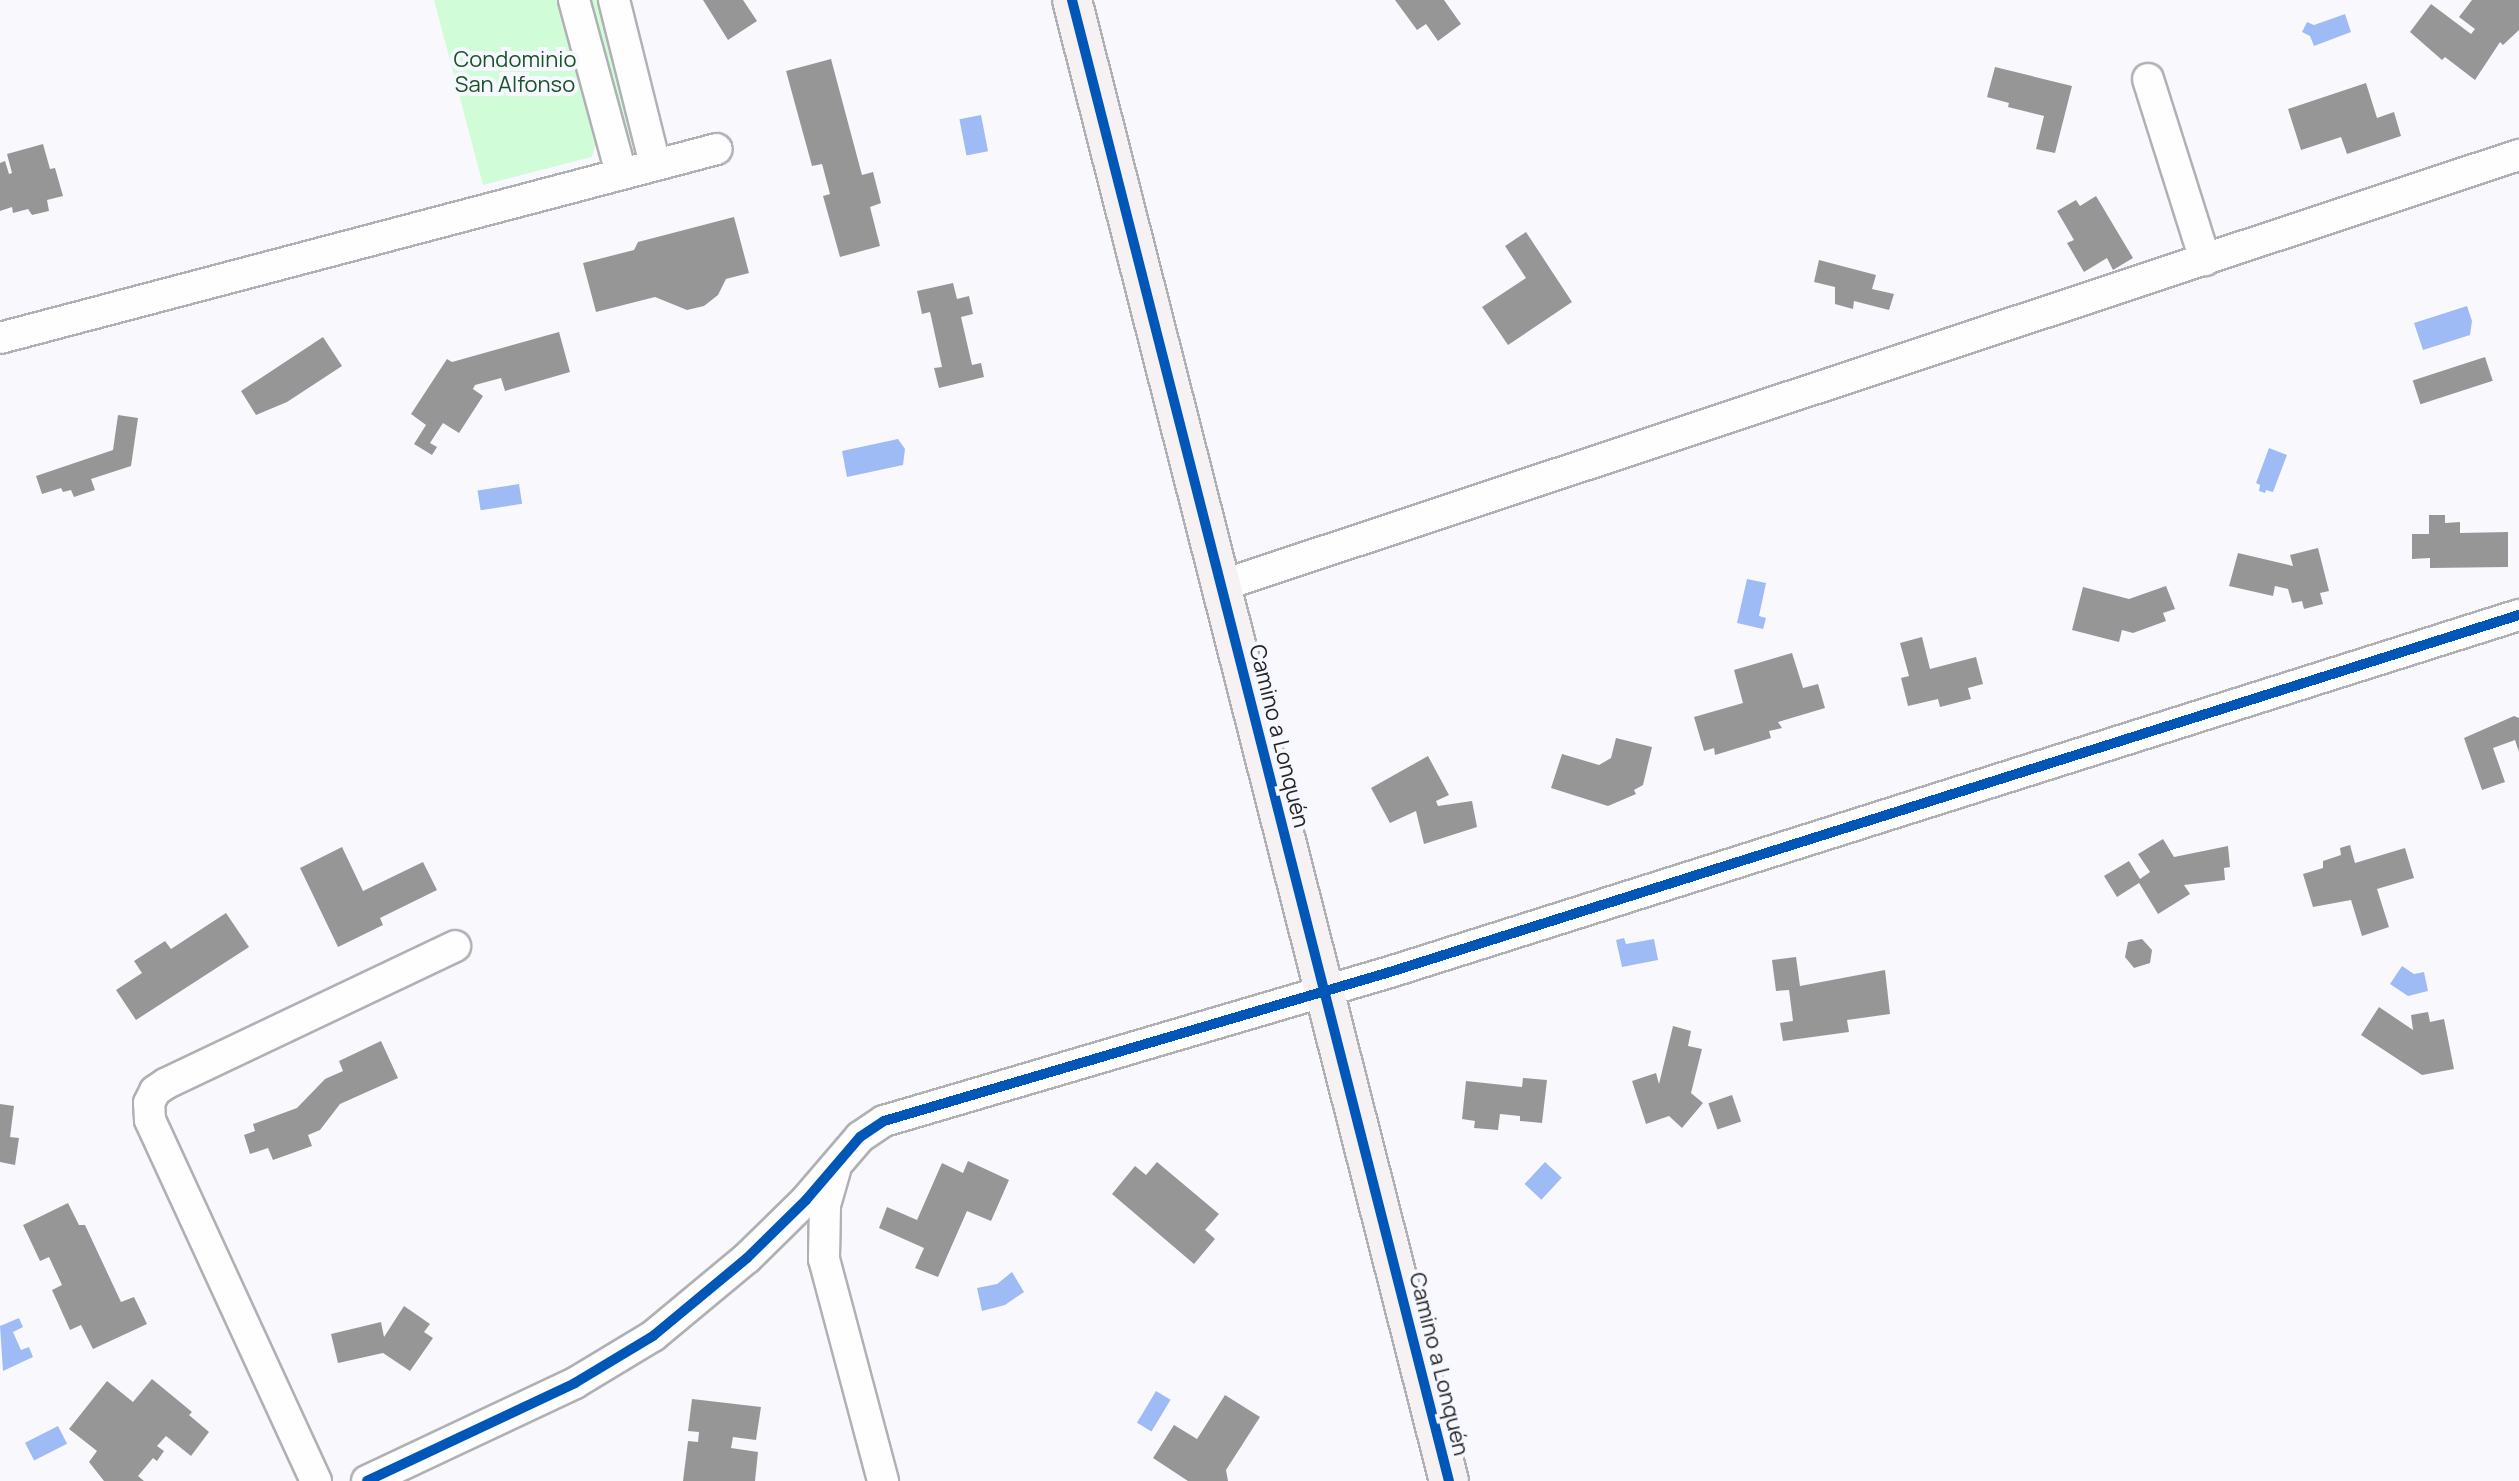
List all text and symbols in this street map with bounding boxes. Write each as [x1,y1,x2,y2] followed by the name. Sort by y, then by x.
[454,46,576,98] park label: Condominio San Alfonso
[1243,642,1315,830] street label: Camino a Lonquén
[1403,1270,1475,1458] street label: Camino a Lonquén

